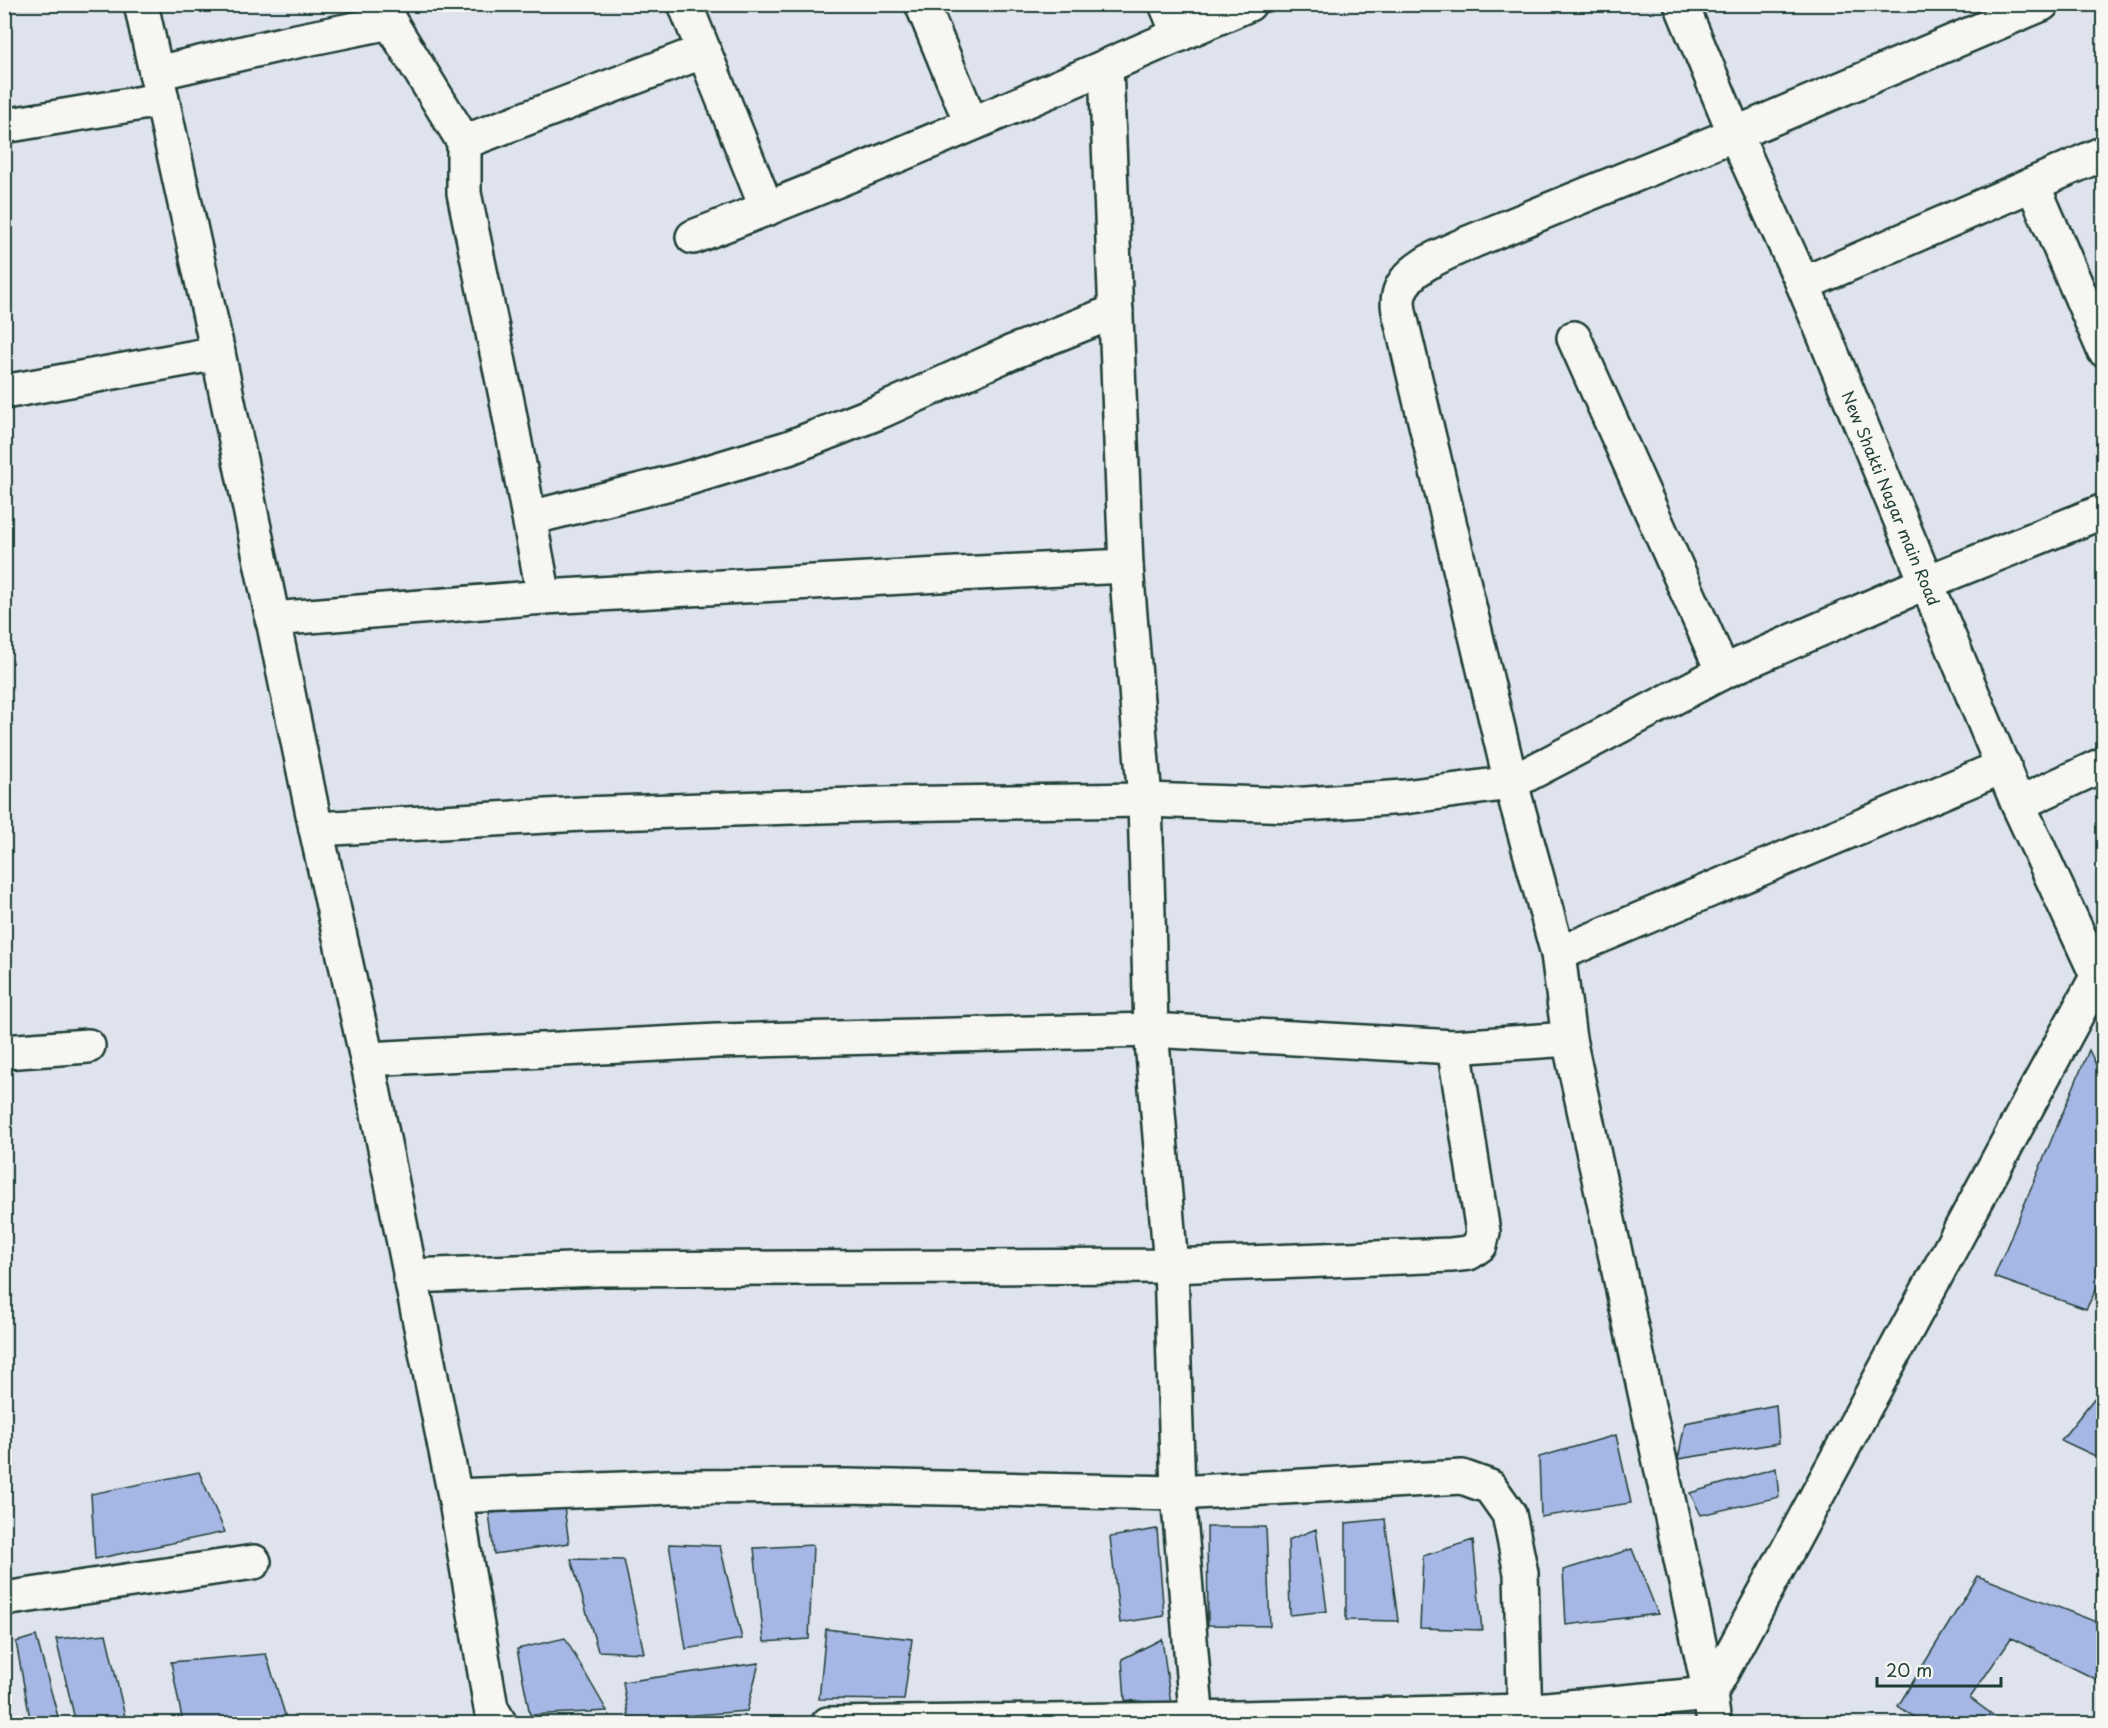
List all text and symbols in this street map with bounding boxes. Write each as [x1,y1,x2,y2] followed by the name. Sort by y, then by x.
[1836,387,1947,609] street label: New Shakti Nagar main Road
[1877,1650,2002,1688] scale bar
[1886,1656,1932,1683] text: 20 m

